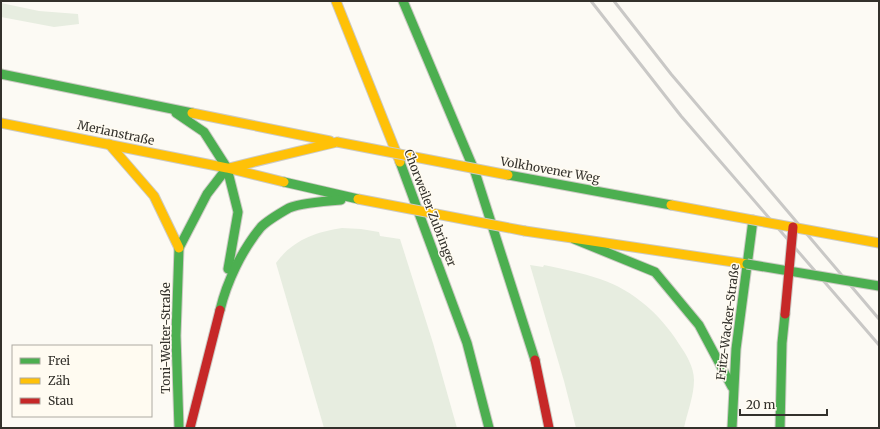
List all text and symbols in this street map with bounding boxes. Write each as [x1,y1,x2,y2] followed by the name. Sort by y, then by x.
[76,117,156,148] street label: Merianstraße
[401,147,460,269] street label: Chorweiler Zubringer
[498,153,602,186] street label: Volkhovener Weg
[713,263,742,381] street label: Fritz-Wacker-Straße
[158,282,173,394] street label: Toni-Welter-Straße
[12,345,152,417] legend
[48,353,70,368] text: Frei
[48,373,70,388] text: Zäh
[740,391,827,417] scale bar
[48,393,74,408] text: Stau
[746,397,775,412] text: 20 m

